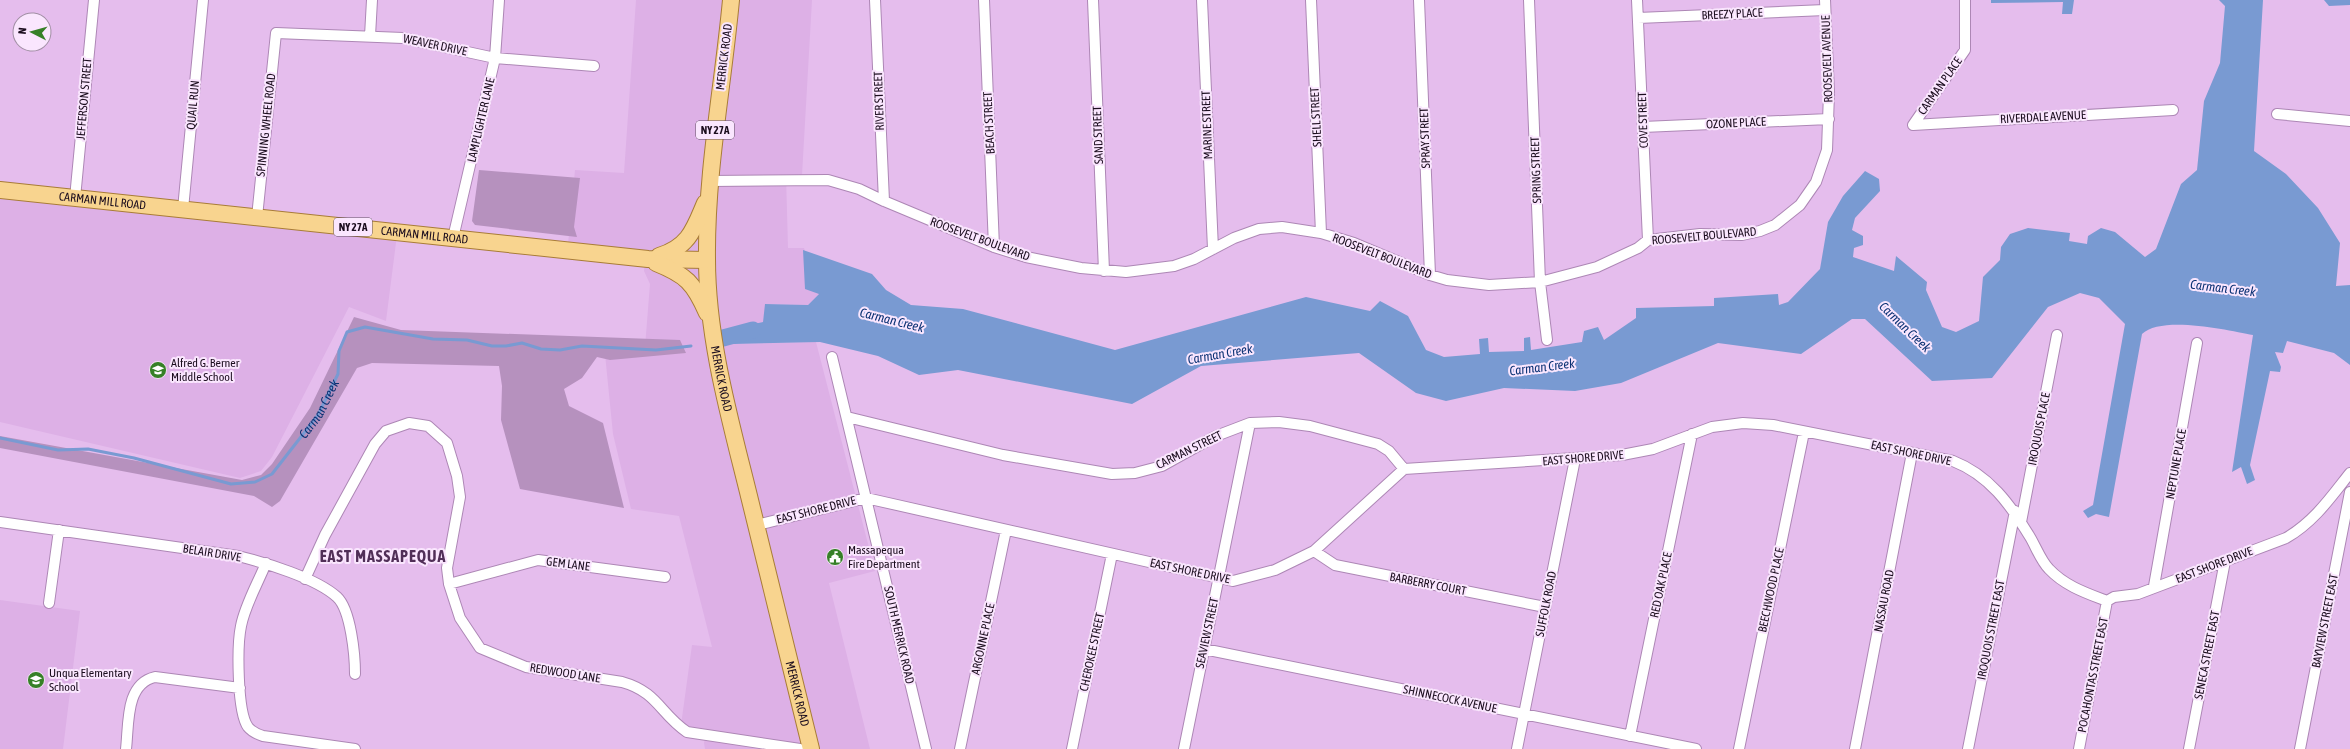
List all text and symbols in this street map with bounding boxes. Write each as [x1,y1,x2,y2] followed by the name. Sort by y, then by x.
[1701,5,1763,23] street label: BREEZY PLACE
[12,12,52,52] north arrow
[1818,15,1836,103] street label: ROOSEVELT AVENUE
[713,23,735,91] street label: MERRICK ROAD
[16,27,28,35] text: N
[402,31,468,59] street label: WEAVER DRIVE
[1915,55,1965,117] street label: CARMAN PLACE
[73,57,95,141] street label: JEFFERSON STREET
[871,70,887,131] street label: RIVER STREET
[254,72,278,177] street label: SPINNING WHEEL ROAD
[464,76,498,164] street label: LAMPLIGHTER LANE
[184,80,202,130] street label: QUAIL RUN
[1307,86,1325,147] street label: SHELL STREET
[1199,90,1215,160] street label: MARINE STREET
[980,91,998,155] street label: BEACH STREET
[1635,91,1651,148] street label: COVE STREET
[1090,105,1106,164] street label: SAND STREET
[1417,107,1433,169] street label: SPRAY STREET
[2000,108,2086,126] street label: RIVERDALE AVENUE
[1706,114,1766,132] street label: OZONE PLACE
[696,121,734,139] road number: NY 27A
[1528,136,1544,204] street label: SPRING STREET
[58,189,147,213] street label: CARMAN MILL ROAD
[928,214,1032,264] street label: ROOSEVELT BOULEVARD
[334,218,372,236] road number: NY 27A
[380,224,469,247] street label: CARMAN MILL ROAD
[1651,224,1757,248] street label: ROOSEVELT BOULEVARD
[1330,231,1434,281] street label: ROOSEVELT BOULEVARD
[2189,277,2257,299] water label: Carman Creek
[1876,299,1934,355] water label: Carman Creek
[858,305,926,335] water label: Carman Creek
[1186,341,1254,367] water label: Carman Creek
[708,345,735,413] street label: MERRICK ROAD
[171,356,240,384] place label: Alfred G. Berner Middle School
[1508,356,1576,378] water label: Carman Creek
[148,360,168,380] school or university icon: Alfred G. Berner Middle School
[295,377,342,441] water label: Carman Creek
[2025,391,2053,467] street label: IROQUOIS PLACE
[1154,428,1225,472] street label: CARMAN STREET
[2163,428,2189,500] street label: NEPTUNE PLACE
[1870,438,1952,468] street label: EAST SHORE DRIVE
[1542,447,1624,469] street label: EAST SHORE DRIVE
[775,493,857,527] street label: EAST SHORE DRIVE
[182,541,242,565] street label: BELAIR DRIVE
[848,543,920,571] place label: Massapequa Fire Department
[2173,544,2255,586] street label: EAST SHORE DRIVE
[1755,546,1787,634] street label: BEECHWOOD PLACE
[320,547,446,565] district label: EAST MASSAPEQUA
[825,547,845,567] public building icon: Massapequa Fire Department
[1647,551,1675,619] street label: RED OAK PLACE
[545,554,591,574] street label: GEM LANE
[1149,556,1231,586] street label: EAST SHORE DRIVE
[1871,568,1897,633] street label: NASSAU ROAD
[1389,570,1468,598] street label: BARBERRY COURT
[1533,570,1559,638] street label: SUFFOLK ROAD
[2309,572,2341,669] street label: BAYVIEW STREET EAST
[1974,578,2008,681] street label: IROQUOIS STREET EAST
[881,585,917,685] street label: SOUTH MERRICK ROAD
[1193,596,1221,670] street label: SEAVIEW STREET
[969,602,997,676] street label: ARGONNE PLACE
[2192,609,2223,701] street label: SENECA STREET EAST
[1077,611,1107,693] street label: CHEROKEE STREET
[2075,615,2111,734] street label: POCAHONTAS STREET EAST
[783,660,812,728] street label: MERRICK ROAD
[529,661,601,685] street label: REDWOOD LANE
[49,666,132,694] place label: Unqua Elementary School
[26,670,46,690] school or university icon: Unqua Elementary School
[1402,682,1498,716] street label: SHINNECOCK AVENUE

